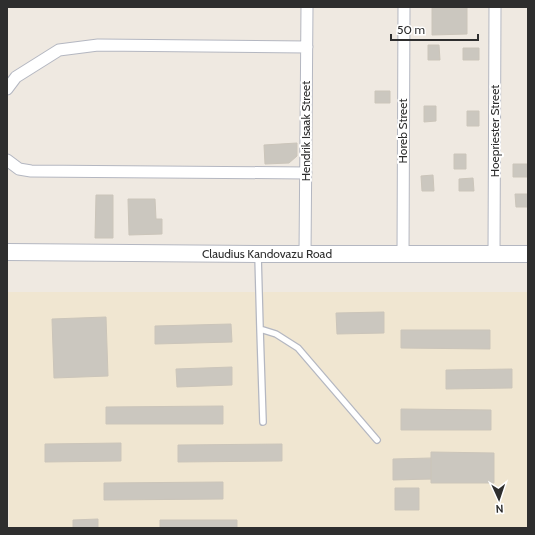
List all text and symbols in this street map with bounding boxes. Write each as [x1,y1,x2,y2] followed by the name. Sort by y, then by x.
[391,16,478,42] scale bar
[397,22,425,37] text: 50 m
[298,81,313,181] street label: Hendrik Isaak Street
[487,85,502,177] street label: Hoepriester Street
[395,99,410,163] street label: Horeb Street
[202,246,332,261] street label: Claudius Kandovazu Road
[479,479,519,519] north arrow
[495,502,504,516] text: N

